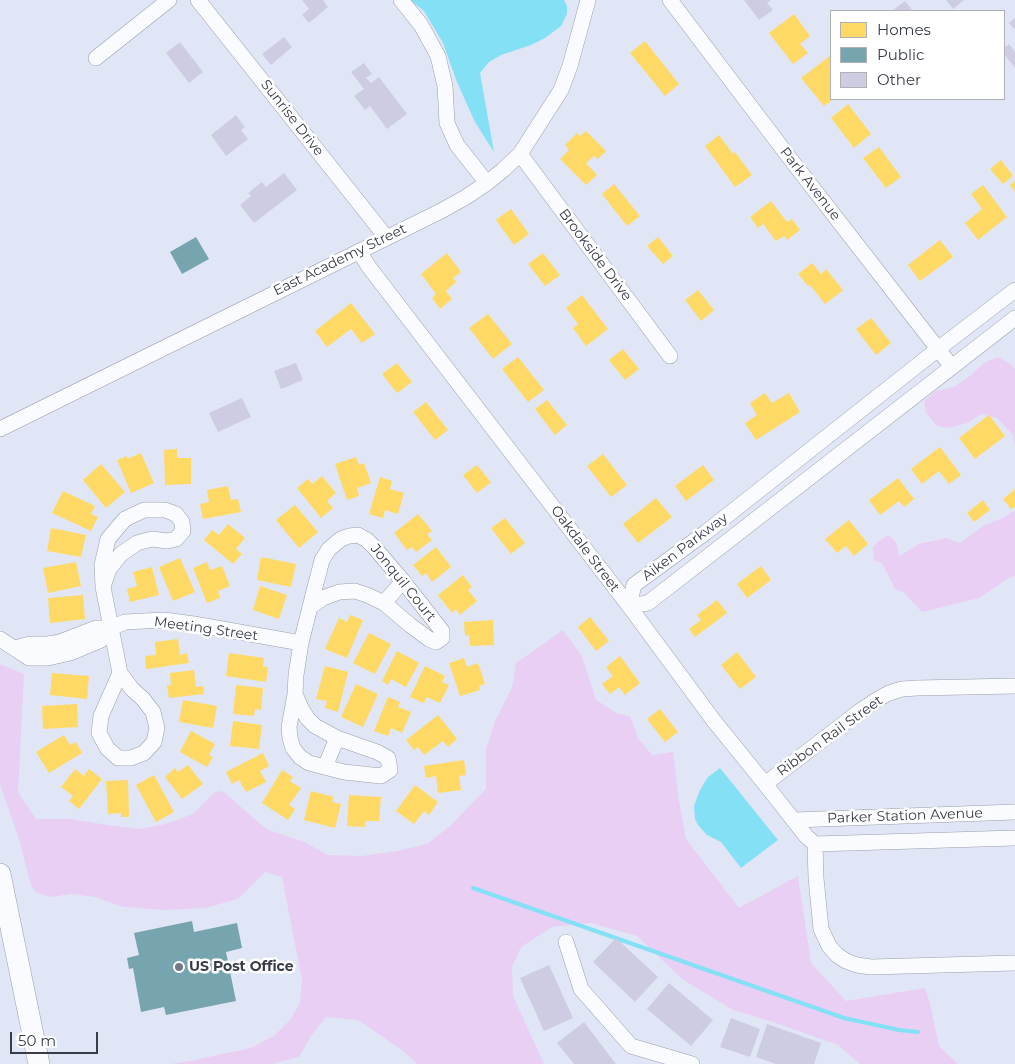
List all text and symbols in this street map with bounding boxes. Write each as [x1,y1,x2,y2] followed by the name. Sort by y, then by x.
[830,10,1005,100] legend
[877,20,931,39] text: Homes
[877,45,925,64] text: Public
[877,70,921,89] text: Other
[257,76,327,160] street label: Sunrise Drive
[776,144,844,224] street label: Park Avenue
[555,206,635,304] street label: Brookside Drive
[271,220,409,300] street label: East Academy Street
[547,502,623,596] street label: Oakdale Street
[639,509,731,585] street label: Aiken Parkway
[367,541,439,625] street label: Jonquil Court
[153,613,259,645] street label: Meeting Street
[774,692,886,780] street label: Ribbon Rail Street
[827,805,983,827] street label: Parker Station Avenue
[189,959,294,975] place label: US Post Office
[173,961,185,973] marker: US Post Office
[12,1022,100,1054] scale bar
[18,1031,56,1050] text: 50 m

